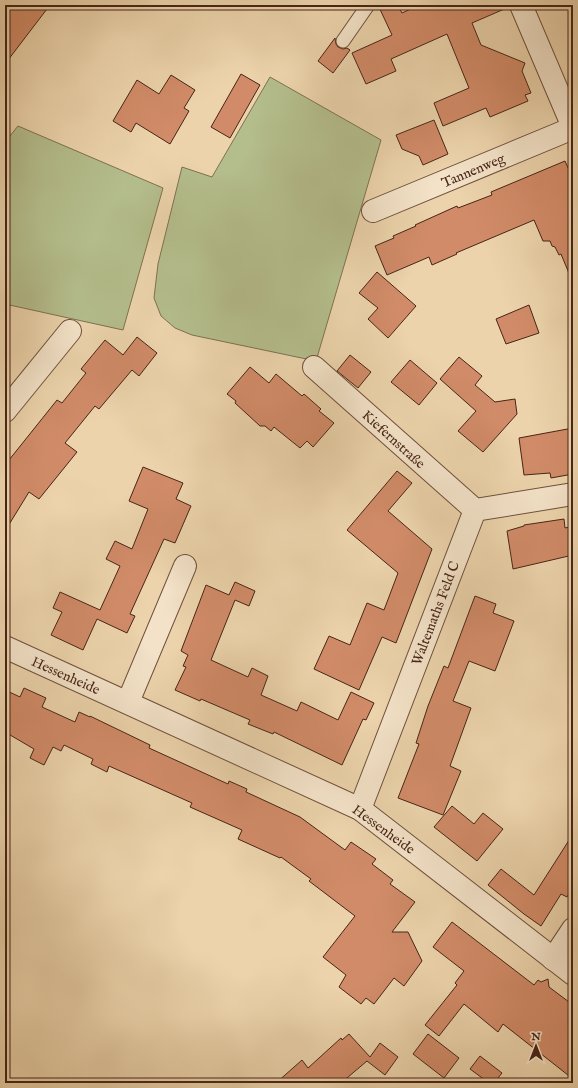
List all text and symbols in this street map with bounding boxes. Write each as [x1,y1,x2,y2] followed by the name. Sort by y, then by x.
[439,149,508,192] street label: Tannenweg
[358,407,429,473] street label: Kiefernstraße
[408,559,464,668] street label: Waltemaths Feld C
[28,653,103,699] street label: Hessenheide
[348,801,419,859] street label: Hessenheide
[516,1026,556,1066] north arrow
[530,1030,541,1044] text: N

